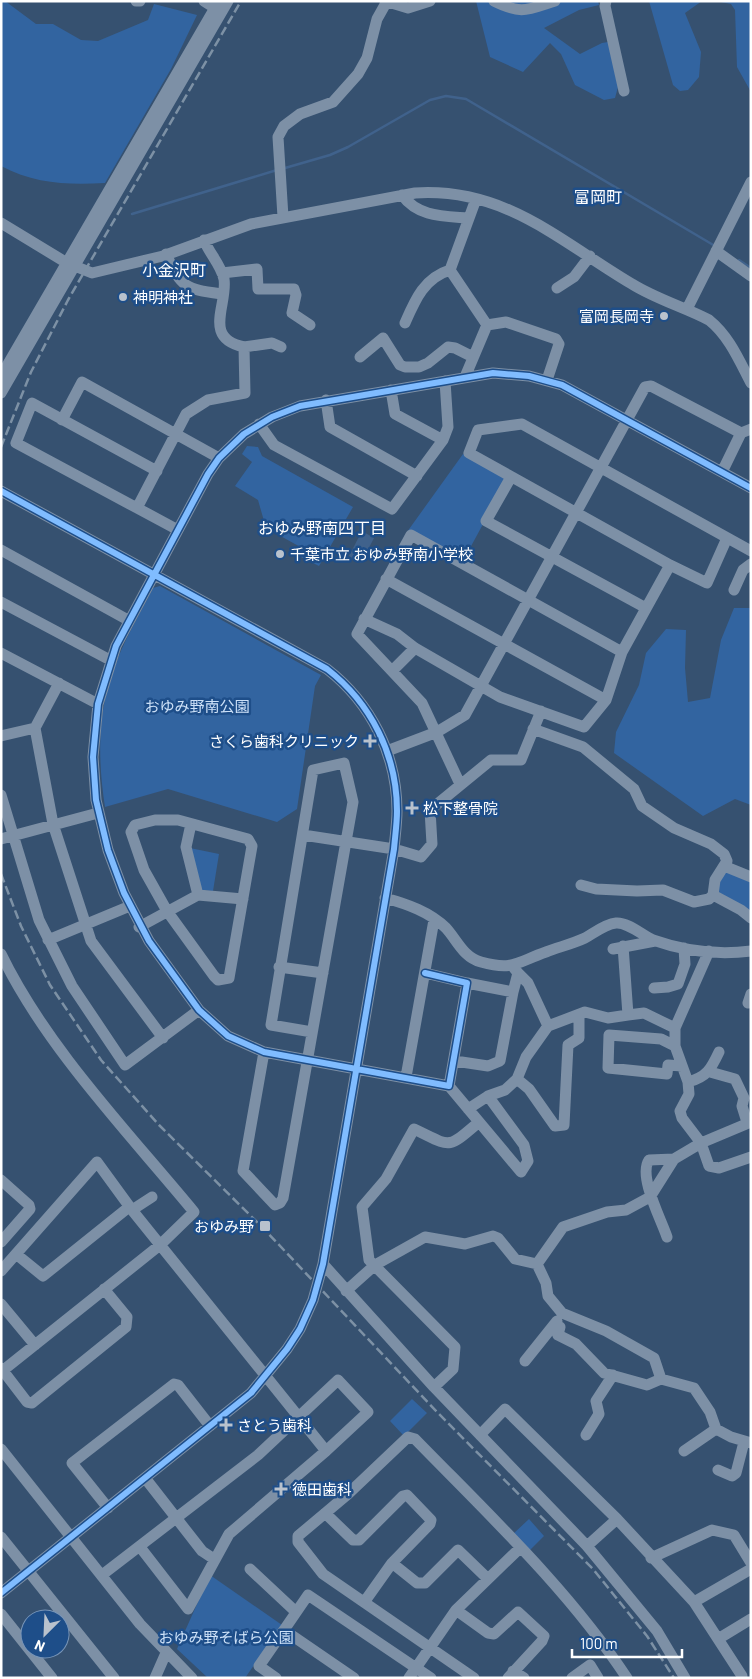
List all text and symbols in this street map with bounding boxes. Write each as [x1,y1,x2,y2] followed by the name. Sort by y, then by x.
[574,187,622,206] district label: 富岡町
[142,260,206,279] district label: 小金沢町
[133,288,193,306] place label: 神明神社
[117,291,129,303] marker: 神明神社
[579,307,654,325] place label: 富岡長岡寺
[658,310,670,322] marker: 富岡長岡寺
[258,518,386,537] district label: おゆみ野南四丁目
[290,545,473,563] place label: 千葉市立 おゆみ野南小学校
[274,548,286,560] marker: 千葉市立 おゆみ野南小学校
[144,697,250,715] park label: おゆみ野南公園
[209,732,359,750] place label: さくら歯科クリニック
[363,734,377,748] marker: さくら歯科クリニック
[423,799,498,817] place label: 松下整骨院
[405,801,419,815] marker: 松下整骨院
[194,1217,254,1235] place label: おゆみ野
[258,1219,272,1233] marker: おゆみ野
[237,1416,312,1434] place label: さとう歯科
[219,1418,233,1432] marker: さとう歯科
[292,1480,352,1498] place label: 徳田歯科
[274,1482,288,1496] marker: 徳田歯科
[20,1609,70,1659] north arrow
[572,1626,682,1658] scale bar
[158,1628,294,1646] park label: おゆみ野そばら公園
[580,1634,618,1652] text: 100 m
[32,1637,47,1656] text: N

